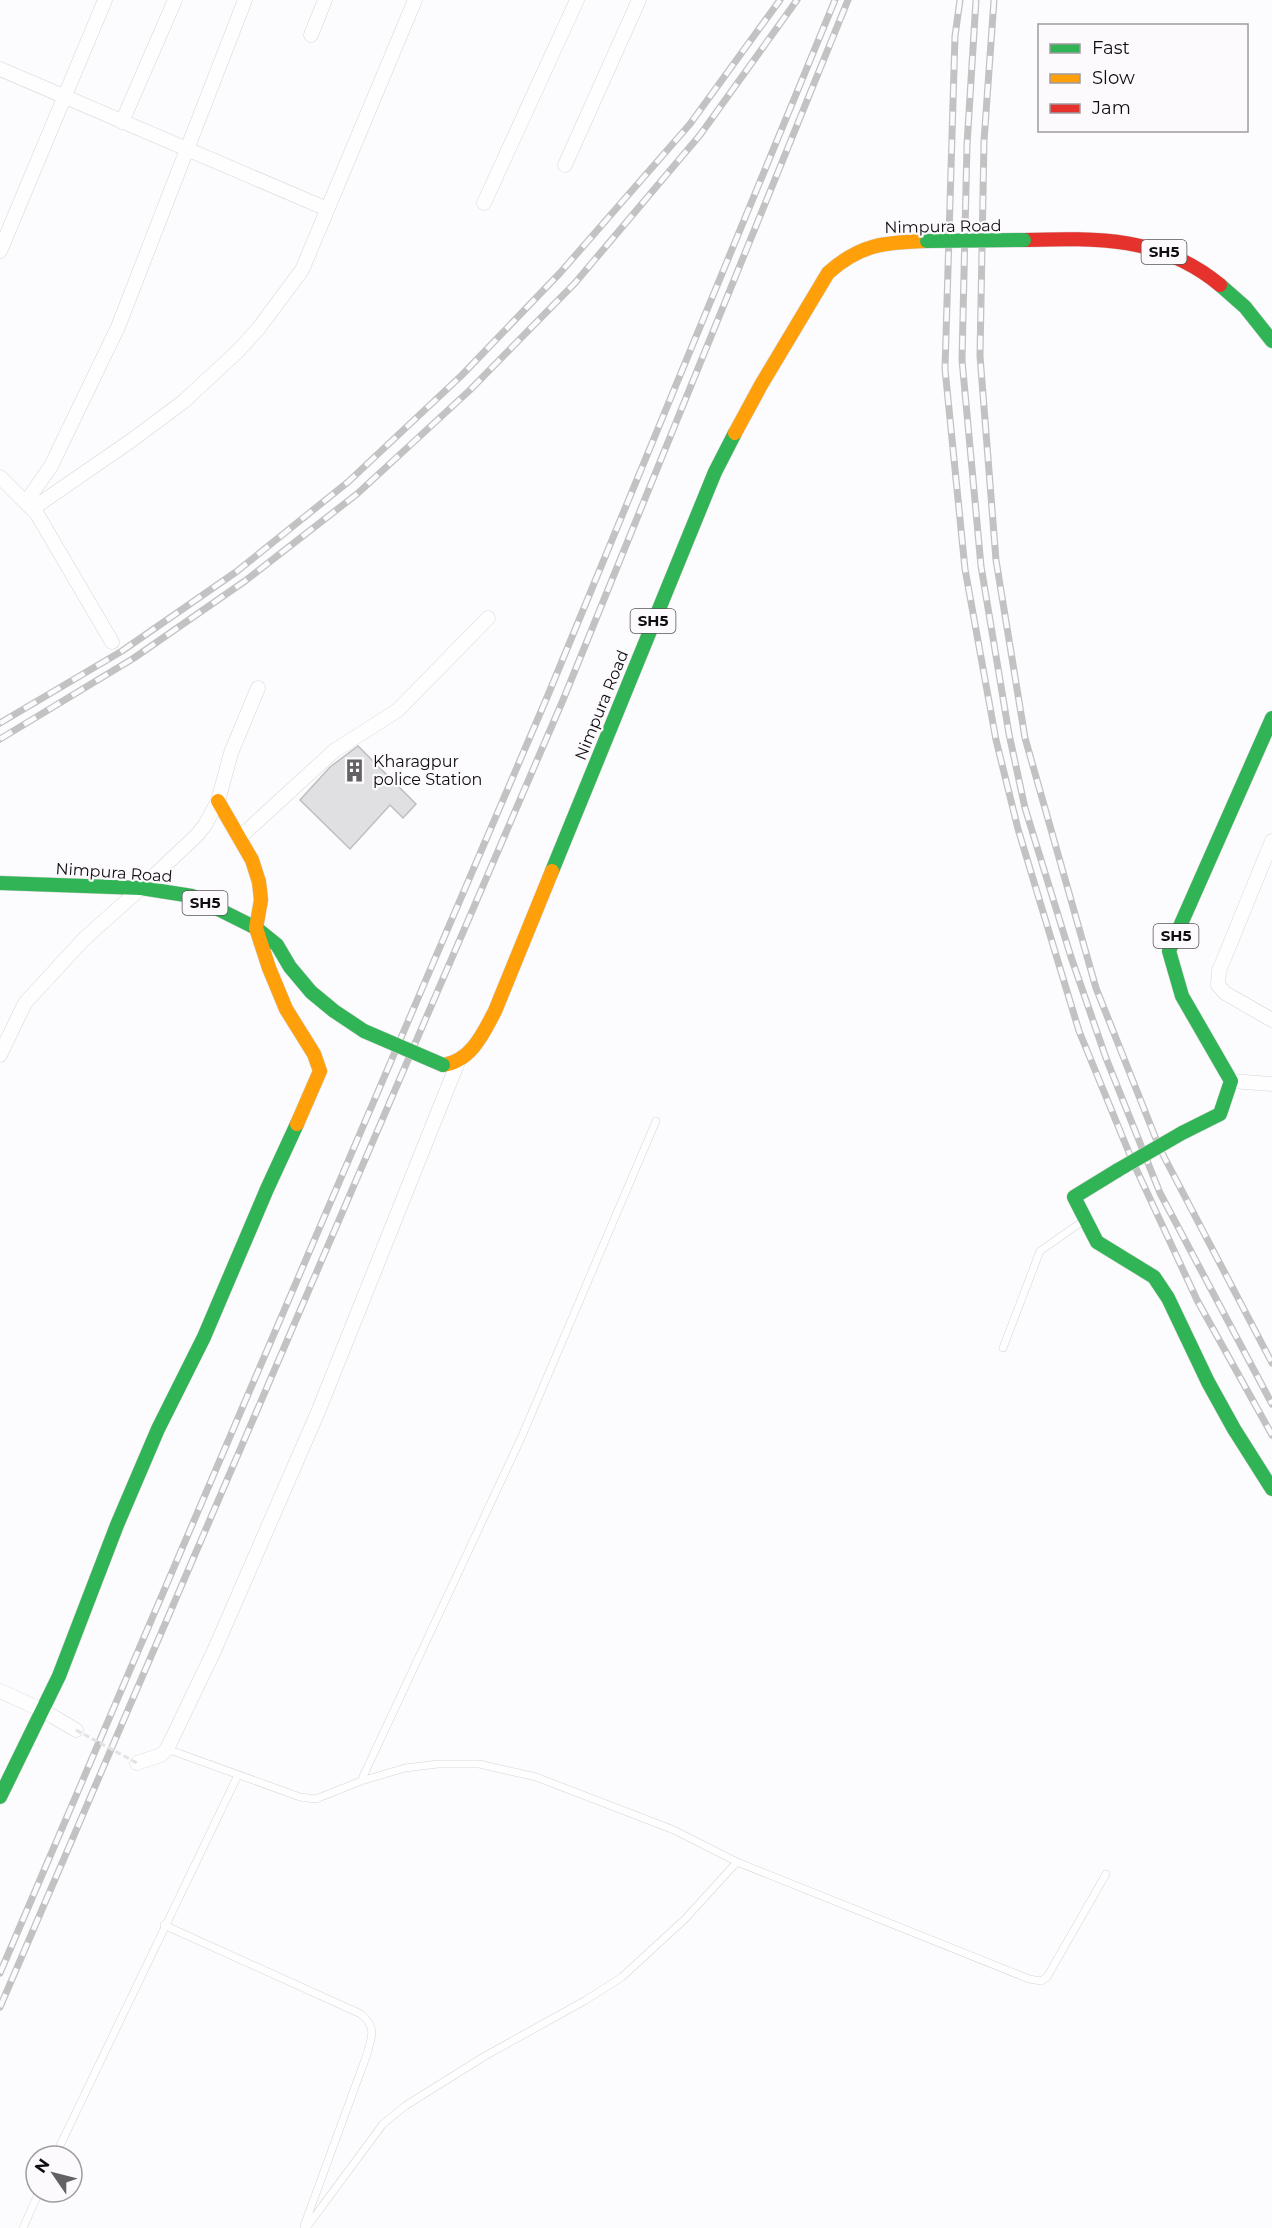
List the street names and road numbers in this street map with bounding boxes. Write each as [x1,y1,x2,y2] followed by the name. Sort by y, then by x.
[884,216,1002,237] street label: Nimpura Road
[1142,240,1186,264] road number: SH5
[630,609,676,633] road number: SH5
[571,647,632,763] street label: Nimpura Road
[55,859,173,886] street label: Nimpura Road
[182,891,228,915] road number: SH5
[1154,924,1198,948] road number: SH5

